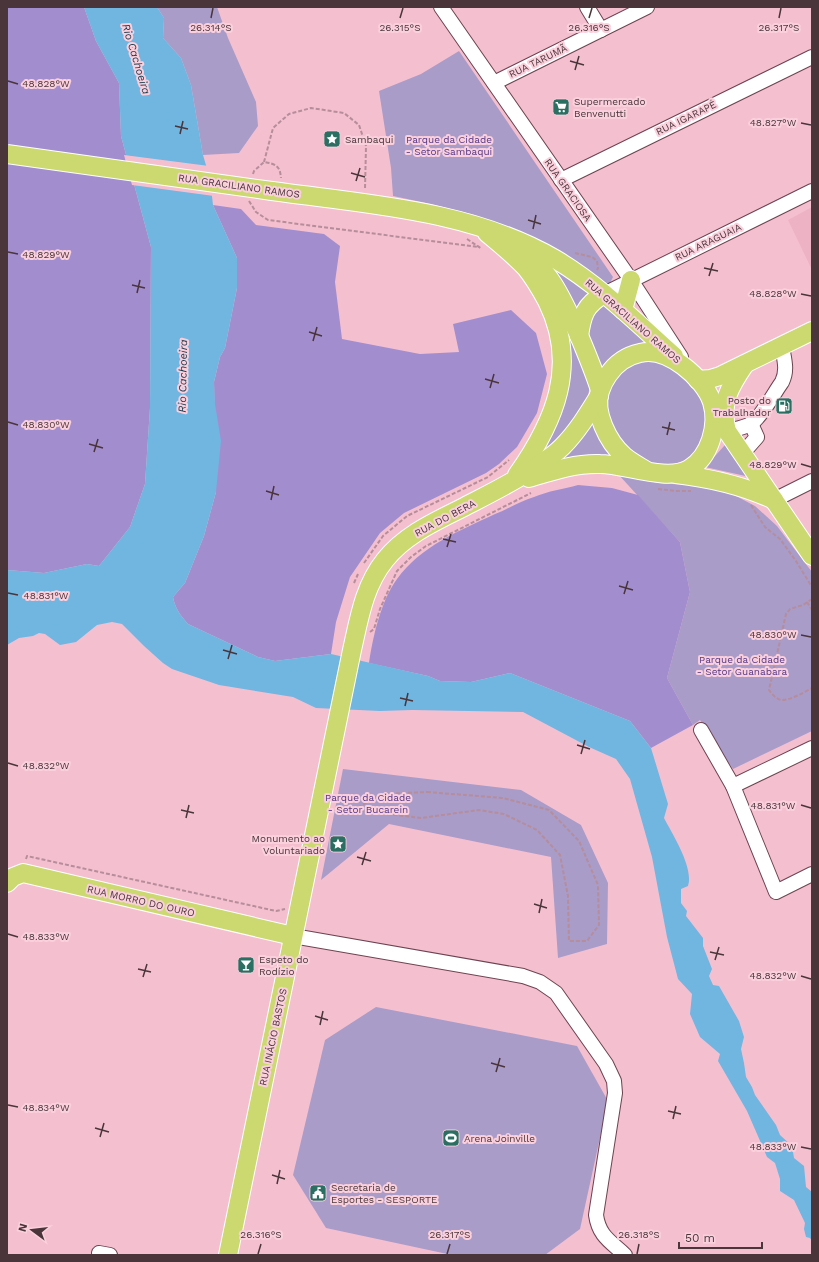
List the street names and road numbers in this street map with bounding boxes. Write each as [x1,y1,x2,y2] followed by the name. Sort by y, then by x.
[507,42,569,80] street label: RUA TARUMÃ
[654,99,718,137] street label: RUA IGARAPÉ
[542,157,594,224] street label: RUA GRACIOSA
[178,172,300,200] street label: RUA GRACILIANO RAMOS
[673,221,743,263] street label: RUA ARAGUAIA
[583,277,683,365] street label: RUA GRACILIANO RAMOS
[413,497,478,539] street label: RUA DO BERA
[86,883,196,919] street label: RUA MORRO DO OURO
[257,987,289,1087] street label: RUA INÁCIO BASTOS

